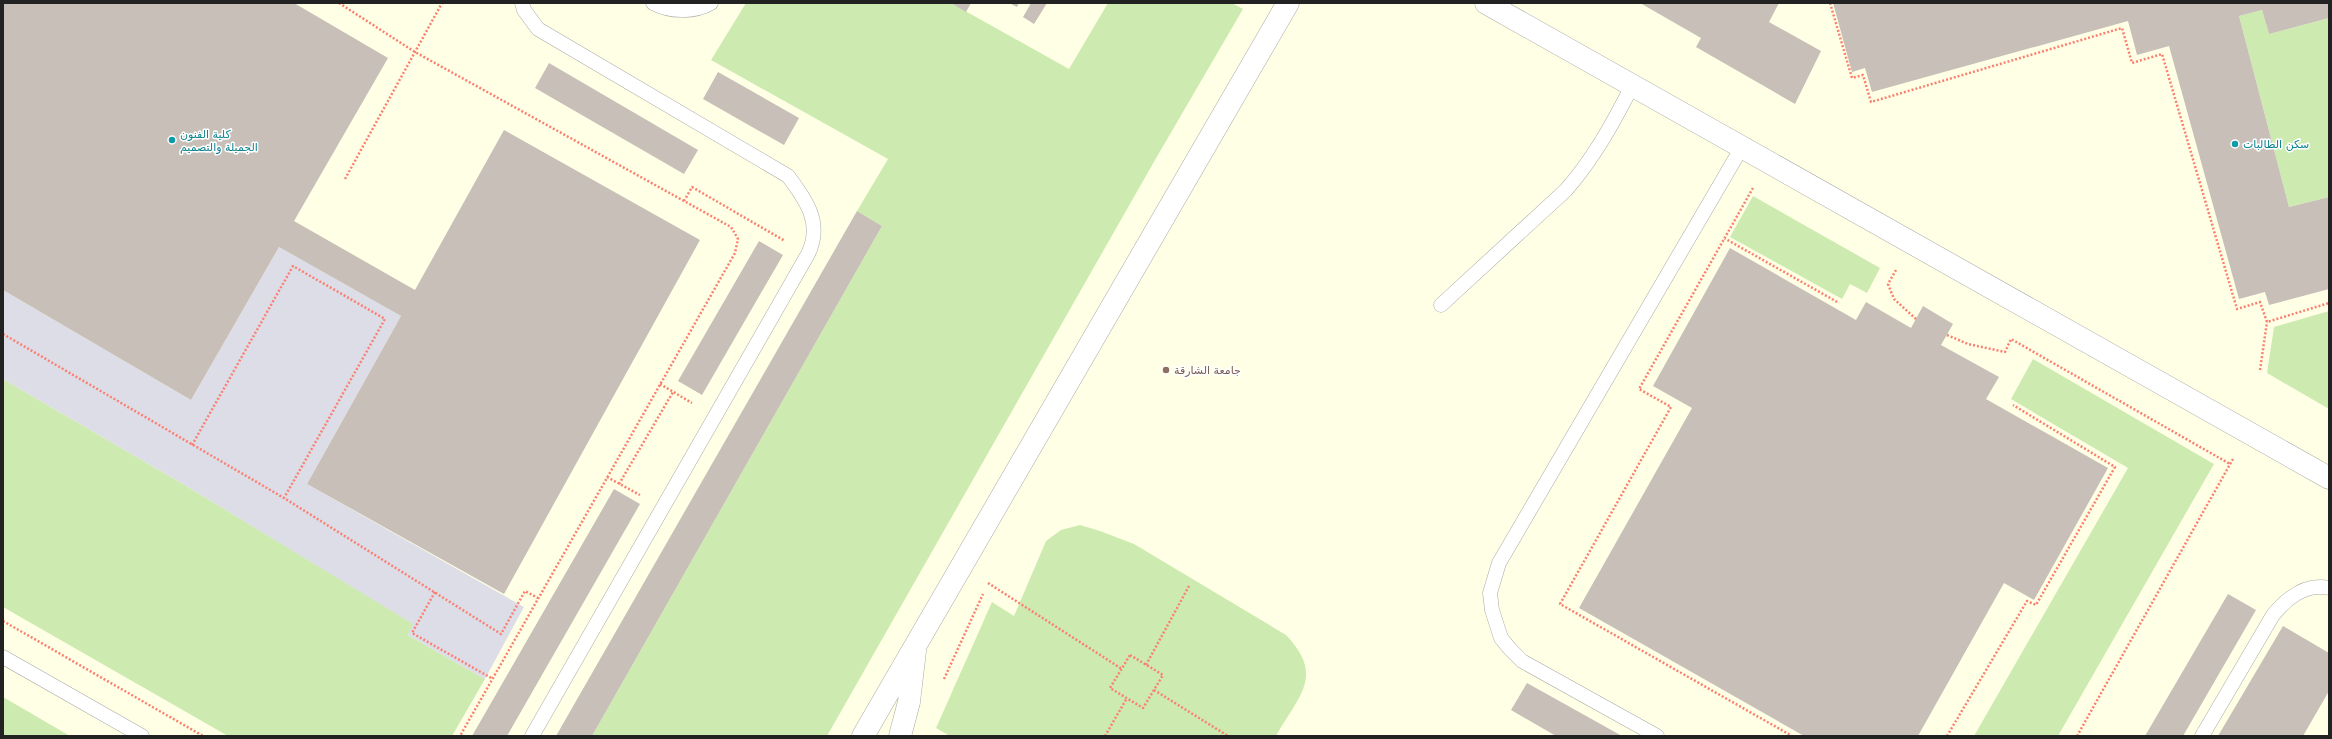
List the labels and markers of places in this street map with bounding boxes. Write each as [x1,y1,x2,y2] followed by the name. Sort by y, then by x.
[180,128,258,154] place label: كلية الفنون الجميلة والتصميم
[167,135,177,145] marker: كلية الفنون الجميلة والتصميم
[2243,138,2309,151] place label: سكن الطالبات
[2230,139,2240,149] marker: سكن الطالبات
[1174,364,1241,377] place label: جامعة الشارقة
[1161,365,1171,375] marker: جامعة الشارقة

